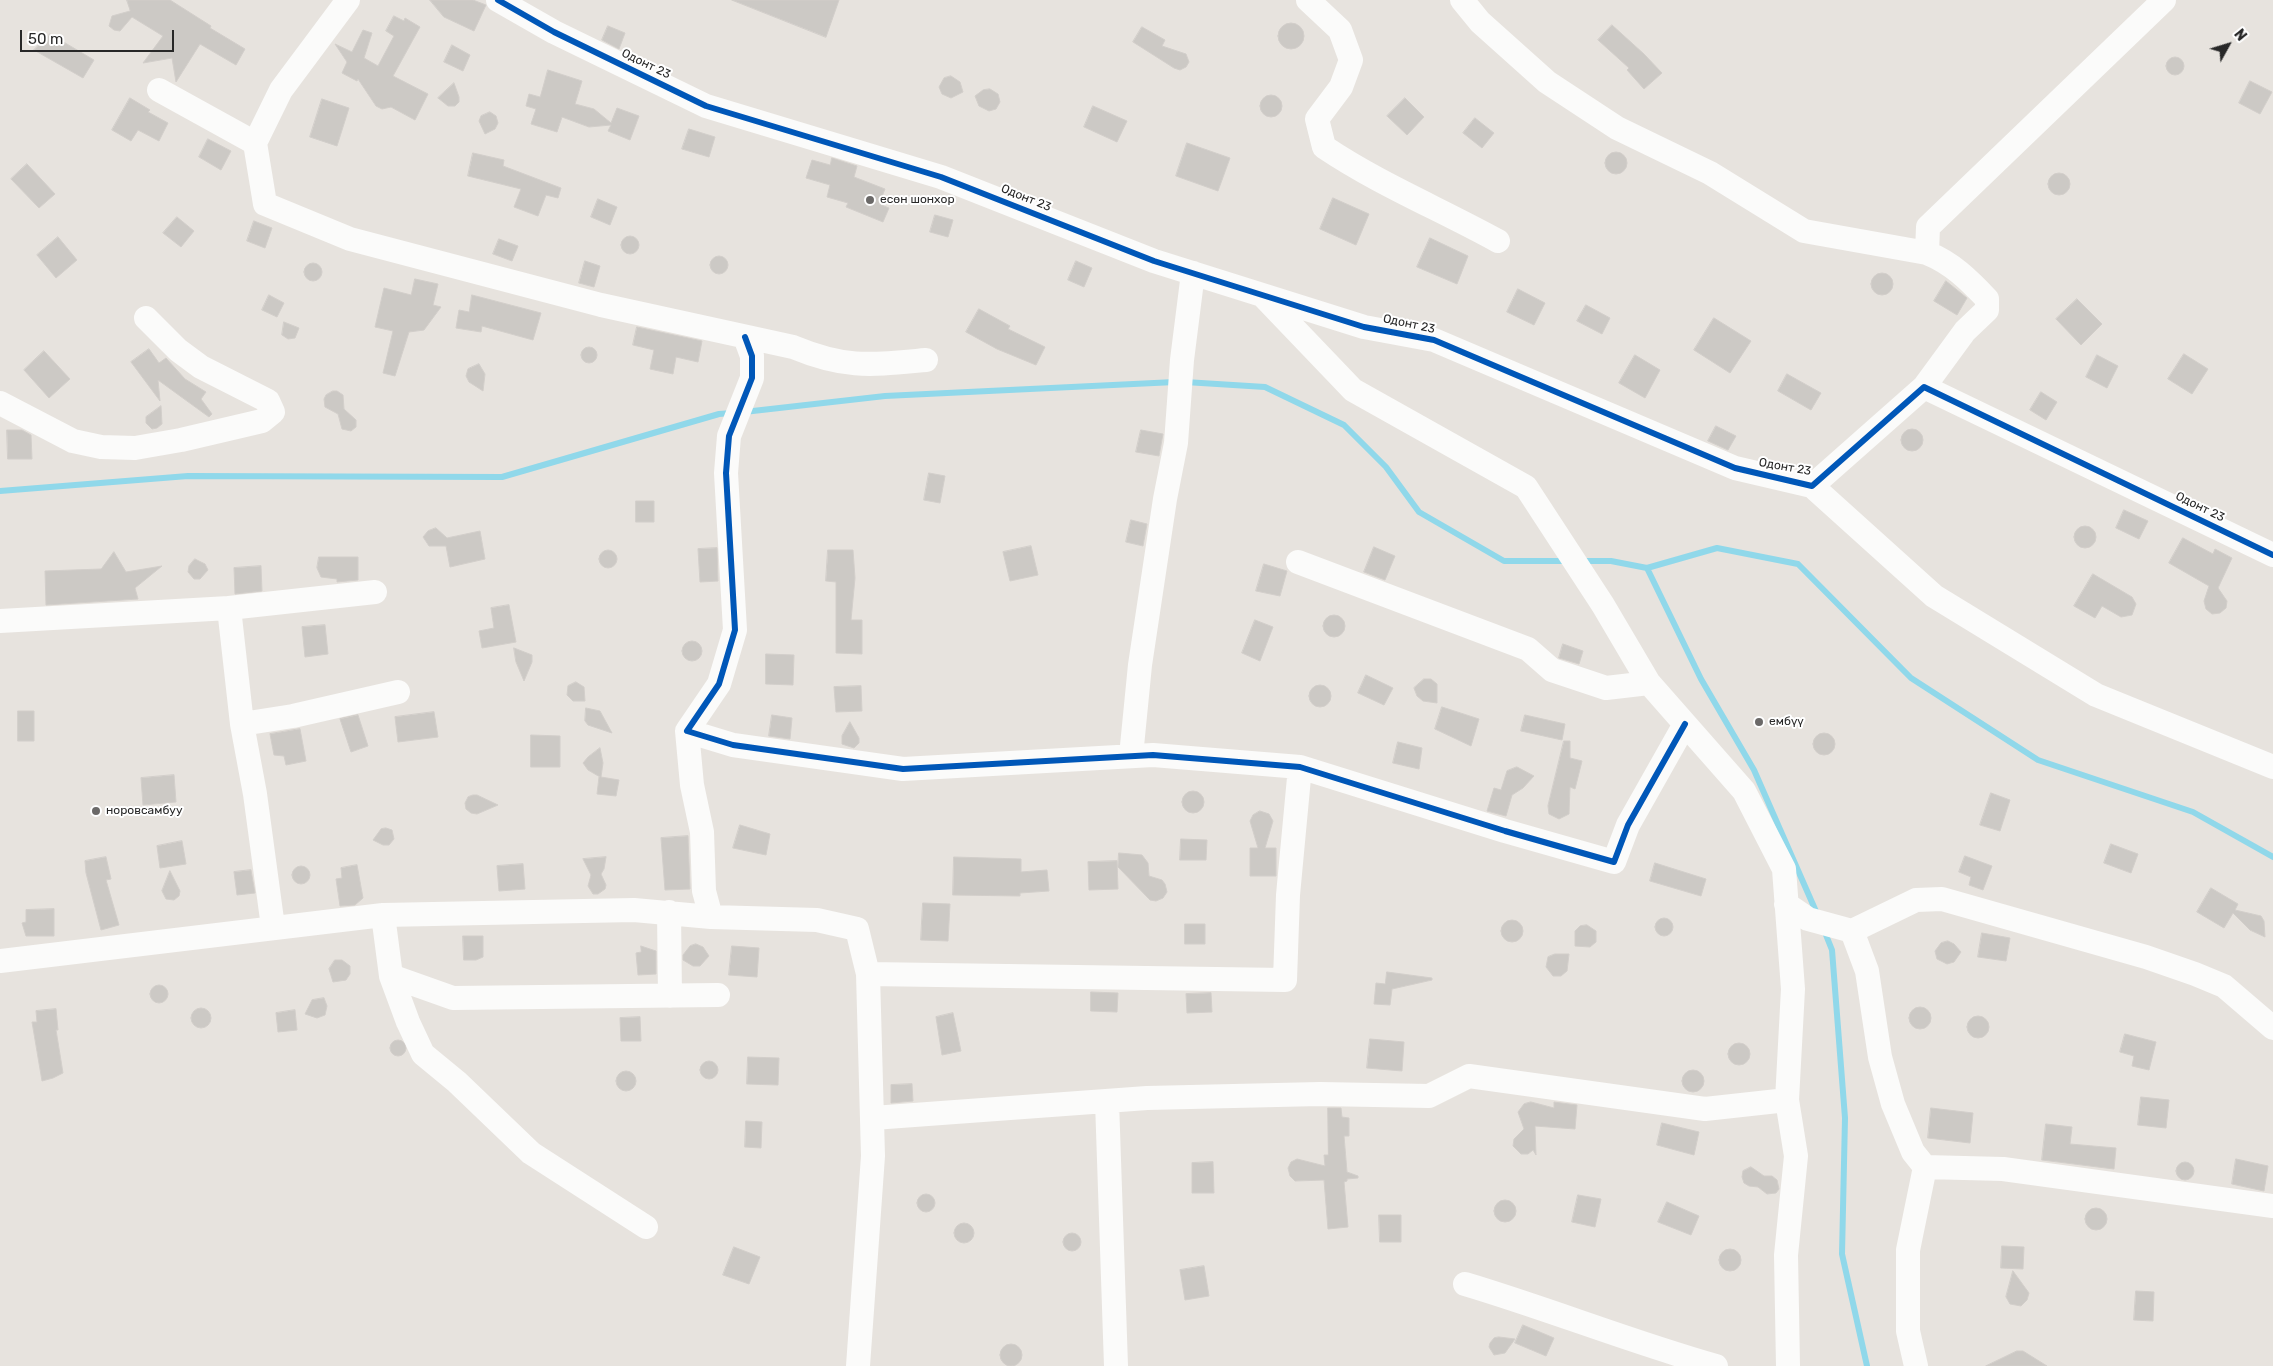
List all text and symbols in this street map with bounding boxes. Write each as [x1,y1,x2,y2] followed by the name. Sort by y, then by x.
[22,20,176,52] scale bar
[2203,20,2253,70] north arrow
[2230,26,2250,45] text: N
[28,30,63,48] text: 50 m
[619,46,673,82] street label: Одонт 23
[999,181,1053,215] street label: Одонт 23
[880,193,955,207] place label: есөн шонхор
[864,194,876,206] marker: есөн шонхор
[1382,311,1436,337] street label: Одонт 23
[1758,455,1812,479] street label: Одонт 23
[2173,489,2227,525] street label: Одонт 23
[1769,715,1804,729] place label: ембүү
[1753,716,1765,728] marker: ембүү
[106,804,183,818] place label: норовсамбуу
[90,805,102,817] marker: норовсамбуу

